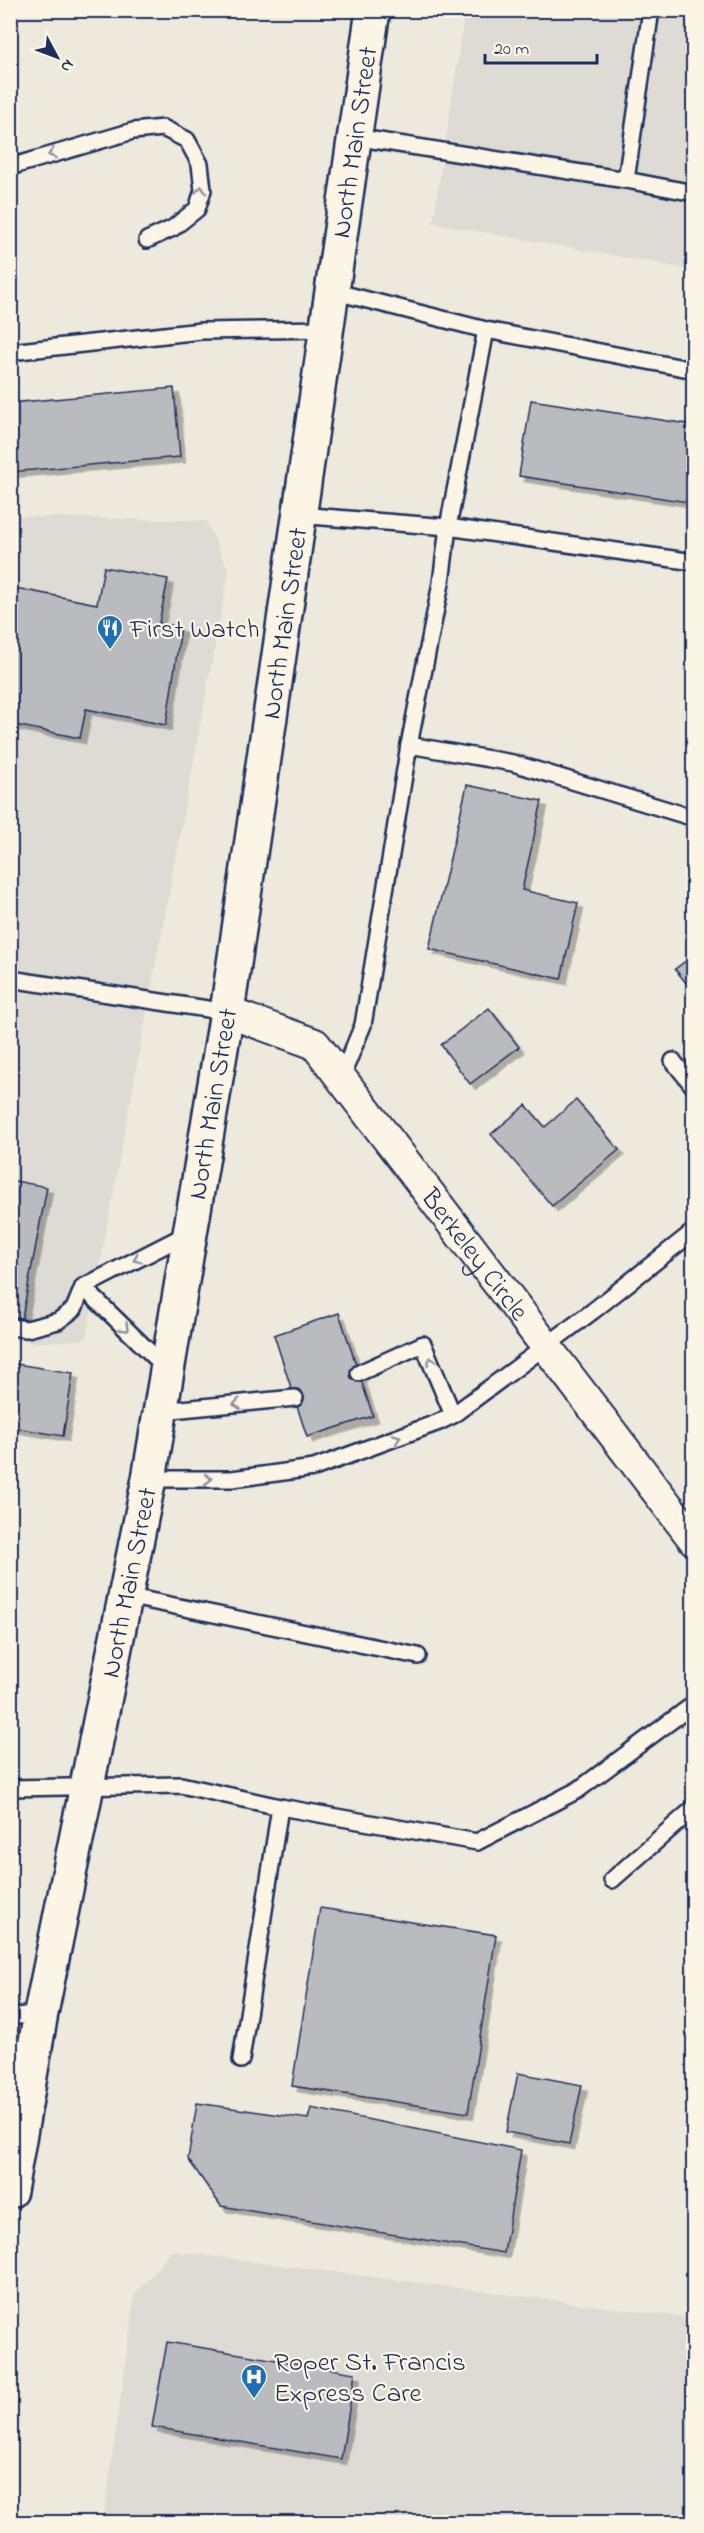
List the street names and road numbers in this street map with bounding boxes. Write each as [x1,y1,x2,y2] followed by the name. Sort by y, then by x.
[323,44,389,241] street label: North Main Street
[253,525,319,722] street label: North Main Street
[179,1006,249,1203] street label: North Main Street
[410,1180,537,1331] street label: Berkeley Circle
[92,1484,169,1682] street label: North Main Street

